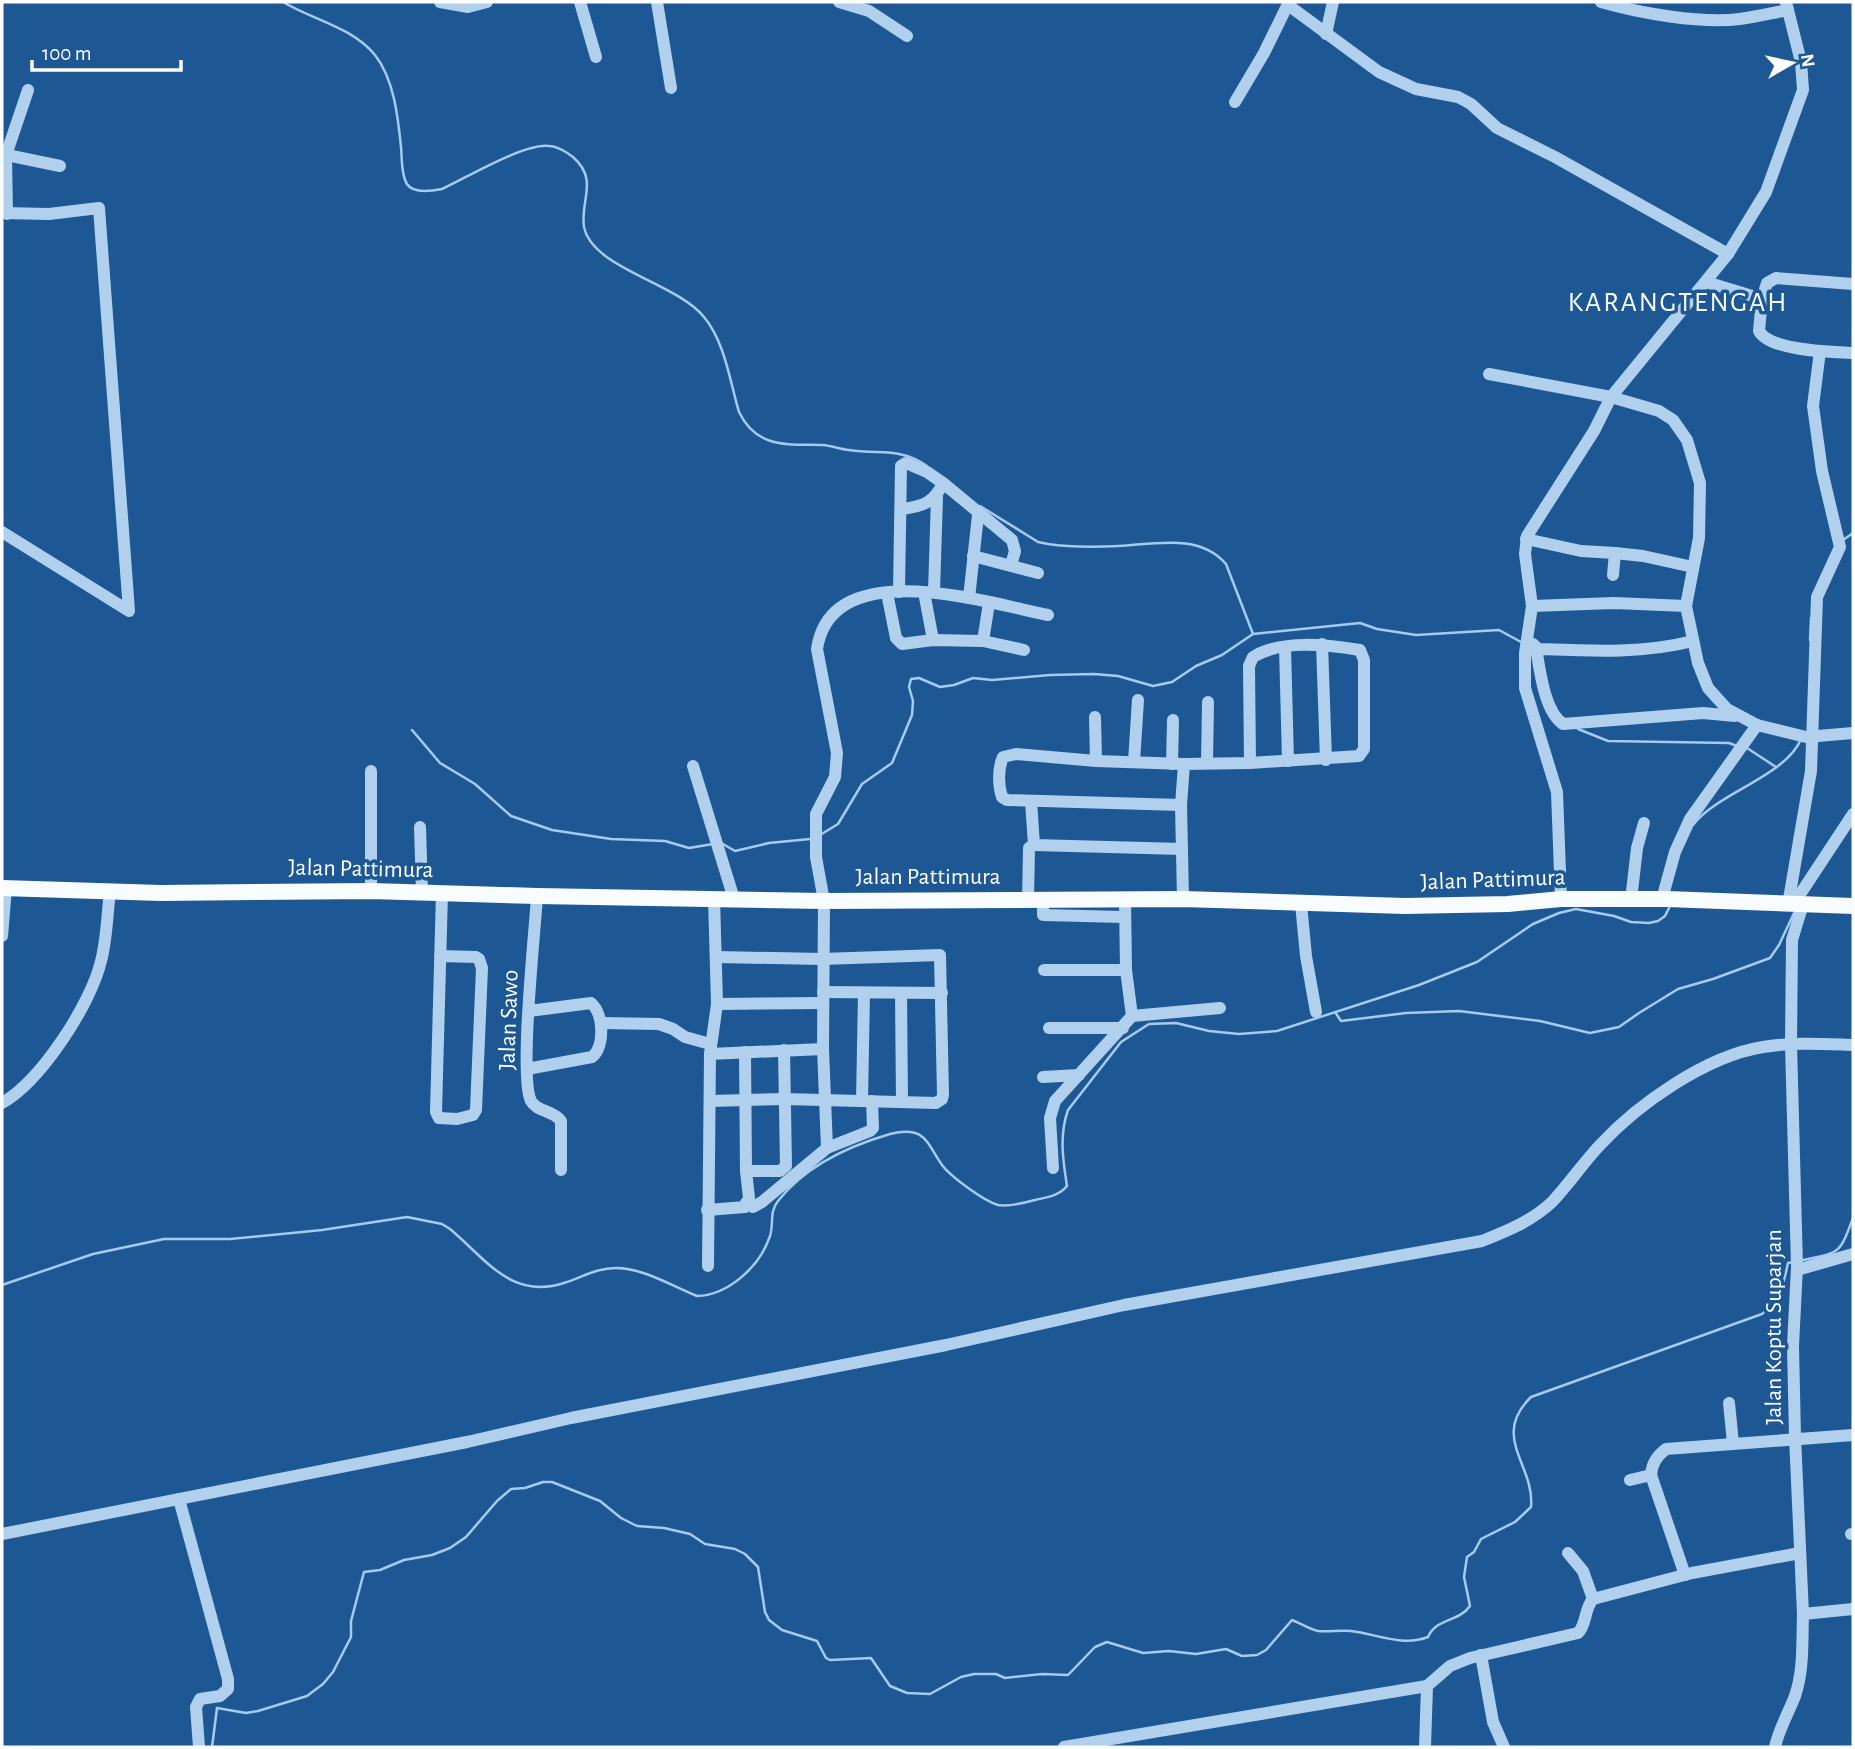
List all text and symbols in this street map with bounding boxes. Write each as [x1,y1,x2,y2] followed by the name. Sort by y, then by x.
[32,28,180,72] scale bar
[1757,28,1827,98] north arrow
[42,43,92,64] text: 100 m
[1797,53,1818,69] text: N
[1568,289,1788,317] district label: KARANGTENGAH
[288,856,434,882] street label: Jalan Pattimura
[855,865,1001,889] street label: Jalan Pattimura
[1420,865,1566,895] street label: Jalan Pattimura
[495,969,523,1071] street label: Jalan Sawo
[1762,1229,1786,1425] street label: Jalan Koptu Suparjan

